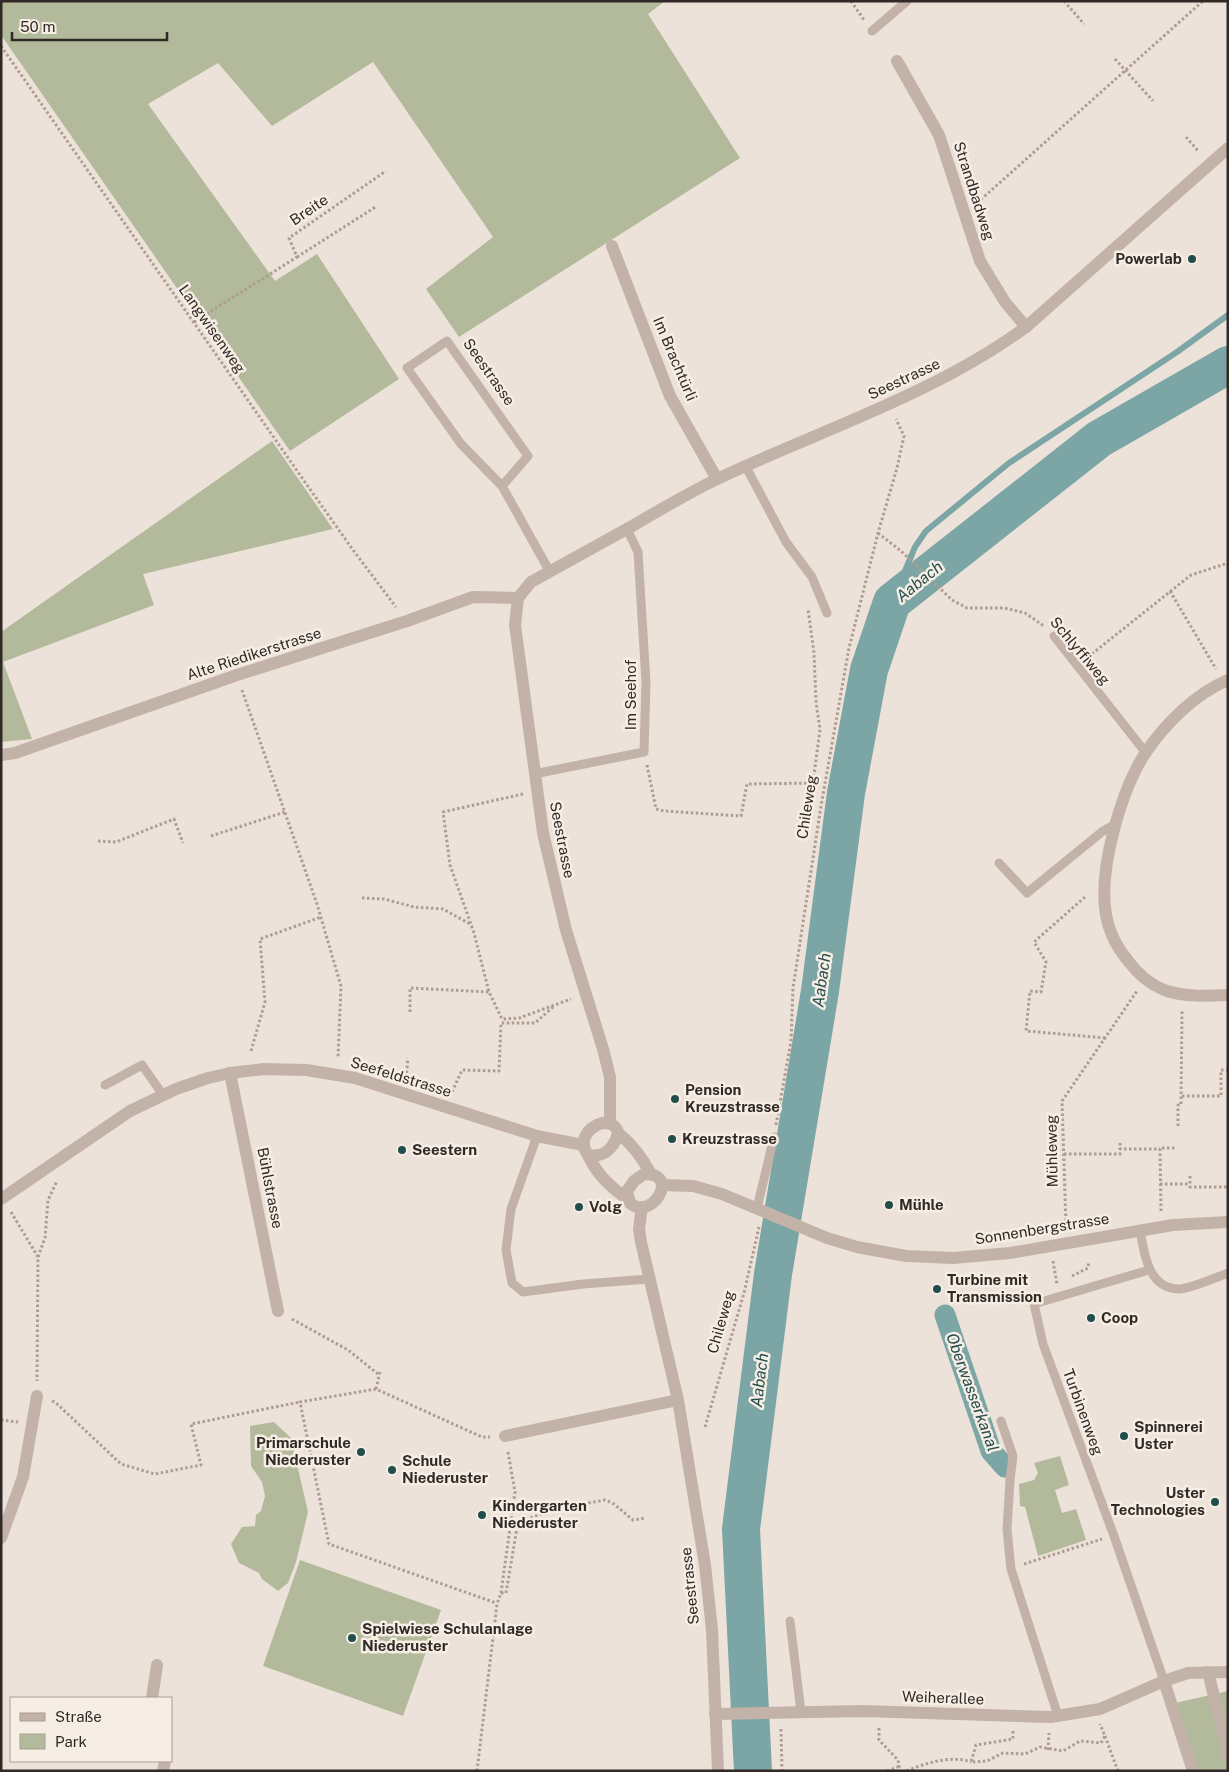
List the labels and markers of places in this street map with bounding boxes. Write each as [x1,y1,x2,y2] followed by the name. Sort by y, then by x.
[1115,250,1182,267] place label: Powerlab
[1186,253,1198,265] marker: Powerlab
[685,1081,780,1115] place label: Pension Kreuzstrasse
[669,1093,681,1105] marker: Pension Kreuzstrasse
[682,1130,777,1147] place label: Kreuzstrasse
[666,1133,678,1145] marker: Kreuzstrasse
[412,1141,477,1158] place label: Seestern
[396,1144,408,1156] marker: Seestern
[899,1196,944,1213] place label: Mühle
[589,1198,622,1215] place label: Volg
[883,1199,895,1211] marker: Mühle
[573,1201,585,1213] marker: Volg
[947,1271,1042,1305] place label: Turbine mit Transmission
[931,1283,943,1295] marker: Turbine mit Transmission
[1101,1309,1138,1326] place label: Coop
[1085,1312,1097,1324] marker: Coop
[1134,1418,1203,1452] place label: Spinnerei Uster
[1118,1430,1130,1442] marker: Spinnerei Uster
[256,1434,351,1468] place label: Primarschule Niederuster
[355,1446,367,1458] marker: Primarschule Niederuster
[402,1452,488,1486] place label: Schule Niederuster
[386,1464,398,1476] marker: Schule Niederuster
[1111,1484,1205,1518] place label: Uster Technologies
[1209,1496,1221,1508] marker: Uster Technologies
[492,1497,587,1531] place label: Kindergarten Niederuster
[476,1509,488,1521] marker: Kindergarten Niederuster
[362,1620,533,1654] place label: Spielwiese Schulanlage Niederuster
[346,1632,358,1644] marker: Spielwiese Schulanlage Niederuster

